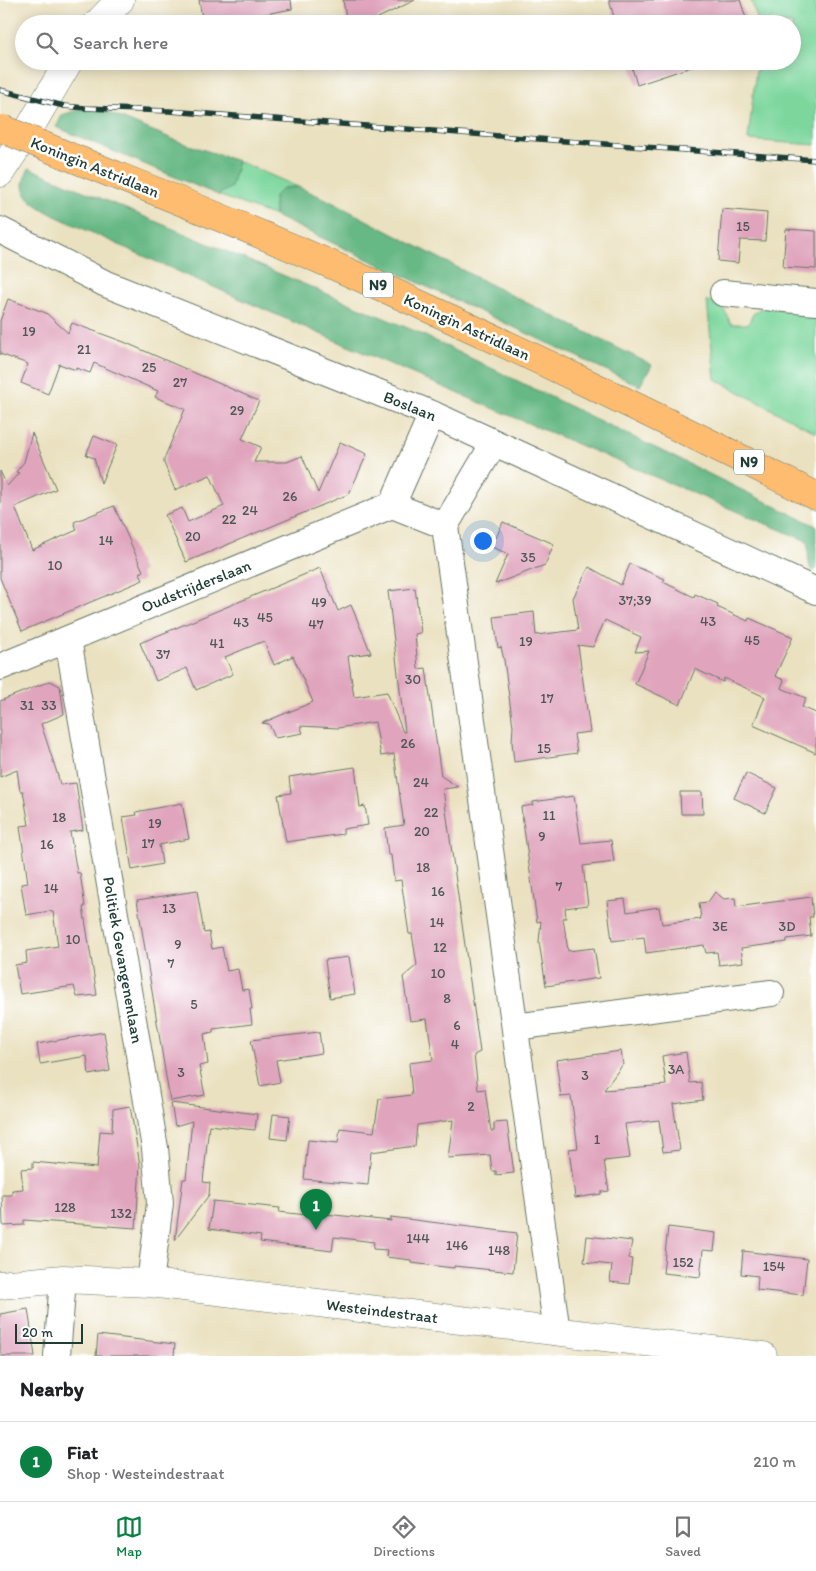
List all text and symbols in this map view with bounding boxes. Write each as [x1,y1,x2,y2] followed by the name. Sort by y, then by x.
[15,15,801,70] search box
[33,29,61,57] icon: search
[73,31,168,54] text: Search here
[28,133,162,201] street label: Koningin Astridlaan
[736,218,750,235] house number: 15
[363,272,393,298] road number: N9
[401,289,533,365] street label: Koningin Astridlaan
[22,323,36,340] house number: 19
[77,341,91,358] house number: 21
[142,359,156,376] house number: 25
[173,374,187,391] house number: 27
[381,387,439,425] street label: Boslaan
[230,402,244,419] house number: 29
[734,450,764,474] road number: N9
[283,488,297,505] house number: 26
[242,502,258,519] house number: 24
[222,511,237,528] house number: 22
[185,528,201,545] house number: 20
[470,528,496,554] your location
[99,532,114,549] house number: 14
[521,549,535,566] house number: 35
[138,555,254,617] street label: Oudstrijderslaan
[47,557,63,574] house number: 10
[618,592,652,609] house number: 37;39
[311,594,327,611] house number: 49
[257,609,273,626] house number: 45
[700,613,716,630] house number: 43
[233,614,249,631] house number: 43
[308,616,324,633] house number: 47
[744,632,760,649] house number: 45
[519,633,533,650] house number: 19
[210,635,225,652] house number: 41
[156,646,170,663] house number: 37
[405,671,421,688] house number: 30
[540,690,554,707] house number: 17
[20,697,35,714] house number: 31
[41,697,57,714] house number: 33
[401,735,415,752] house number: 26
[537,740,551,757] house number: 15
[413,774,429,791] house number: 24
[424,804,439,821] house number: 22
[543,807,556,824] house number: 11
[52,809,66,826] house number: 18
[148,815,162,832] house number: 19
[414,823,430,840] house number: 20
[538,828,546,845] house number: 9
[141,835,155,852] house number: 17
[40,836,54,853] house number: 16
[416,859,430,876] house number: 18
[99,875,147,1045] street label: Politiek Gevangenenlaan
[556,878,563,895] house number: 7
[44,880,59,897] house number: 14
[431,883,445,900] house number: 16
[162,900,176,917] house number: 13
[430,914,445,931] house number: 14
[712,918,728,935] house number: 3E
[779,918,795,935] house number: 3D
[65,931,81,948] house number: 10
[174,936,182,953] house number: 9
[433,939,448,956] house number: 12
[168,955,175,972] house number: 7
[430,965,446,982] house number: 10
[443,990,451,1007] house number: 8
[190,996,198,1013] house number: 5
[453,1017,461,1034] house number: 6
[451,1036,460,1053] house number: 4
[668,1061,684,1078] house number: 3A
[177,1064,185,1081] house number: 3
[581,1067,589,1084] house number: 3
[467,1098,475,1115] house number: 2
[594,1131,601,1148] house number: 1
[300,1189,332,1230] pin: 1
[54,1199,76,1216] house number: 128
[110,1205,132,1222] house number: 132
[406,1230,430,1247] house number: 144
[446,1237,468,1254] house number: 146
[488,1242,511,1259] house number: 148
[672,1254,694,1271] house number: 152
[763,1258,786,1275] house number: 154
[325,1295,439,1327] street label: Westeindestraat
[15,1321,82,1344] scale bar
[22,1324,53,1341] text: 20 m
[20,1376,84,1401] text: Nearby
[67,1441,98,1464] text: Fiat
[32,1452,40,1471] text: 1
[753,1452,796,1471] text: 210 m
[67,1464,224,1483] text: Shop · Westeindestraat
[115,1513,143,1560] tab: Map
[373,1513,435,1560] tab: Directions
[665,1513,701,1560] tab: Saved

